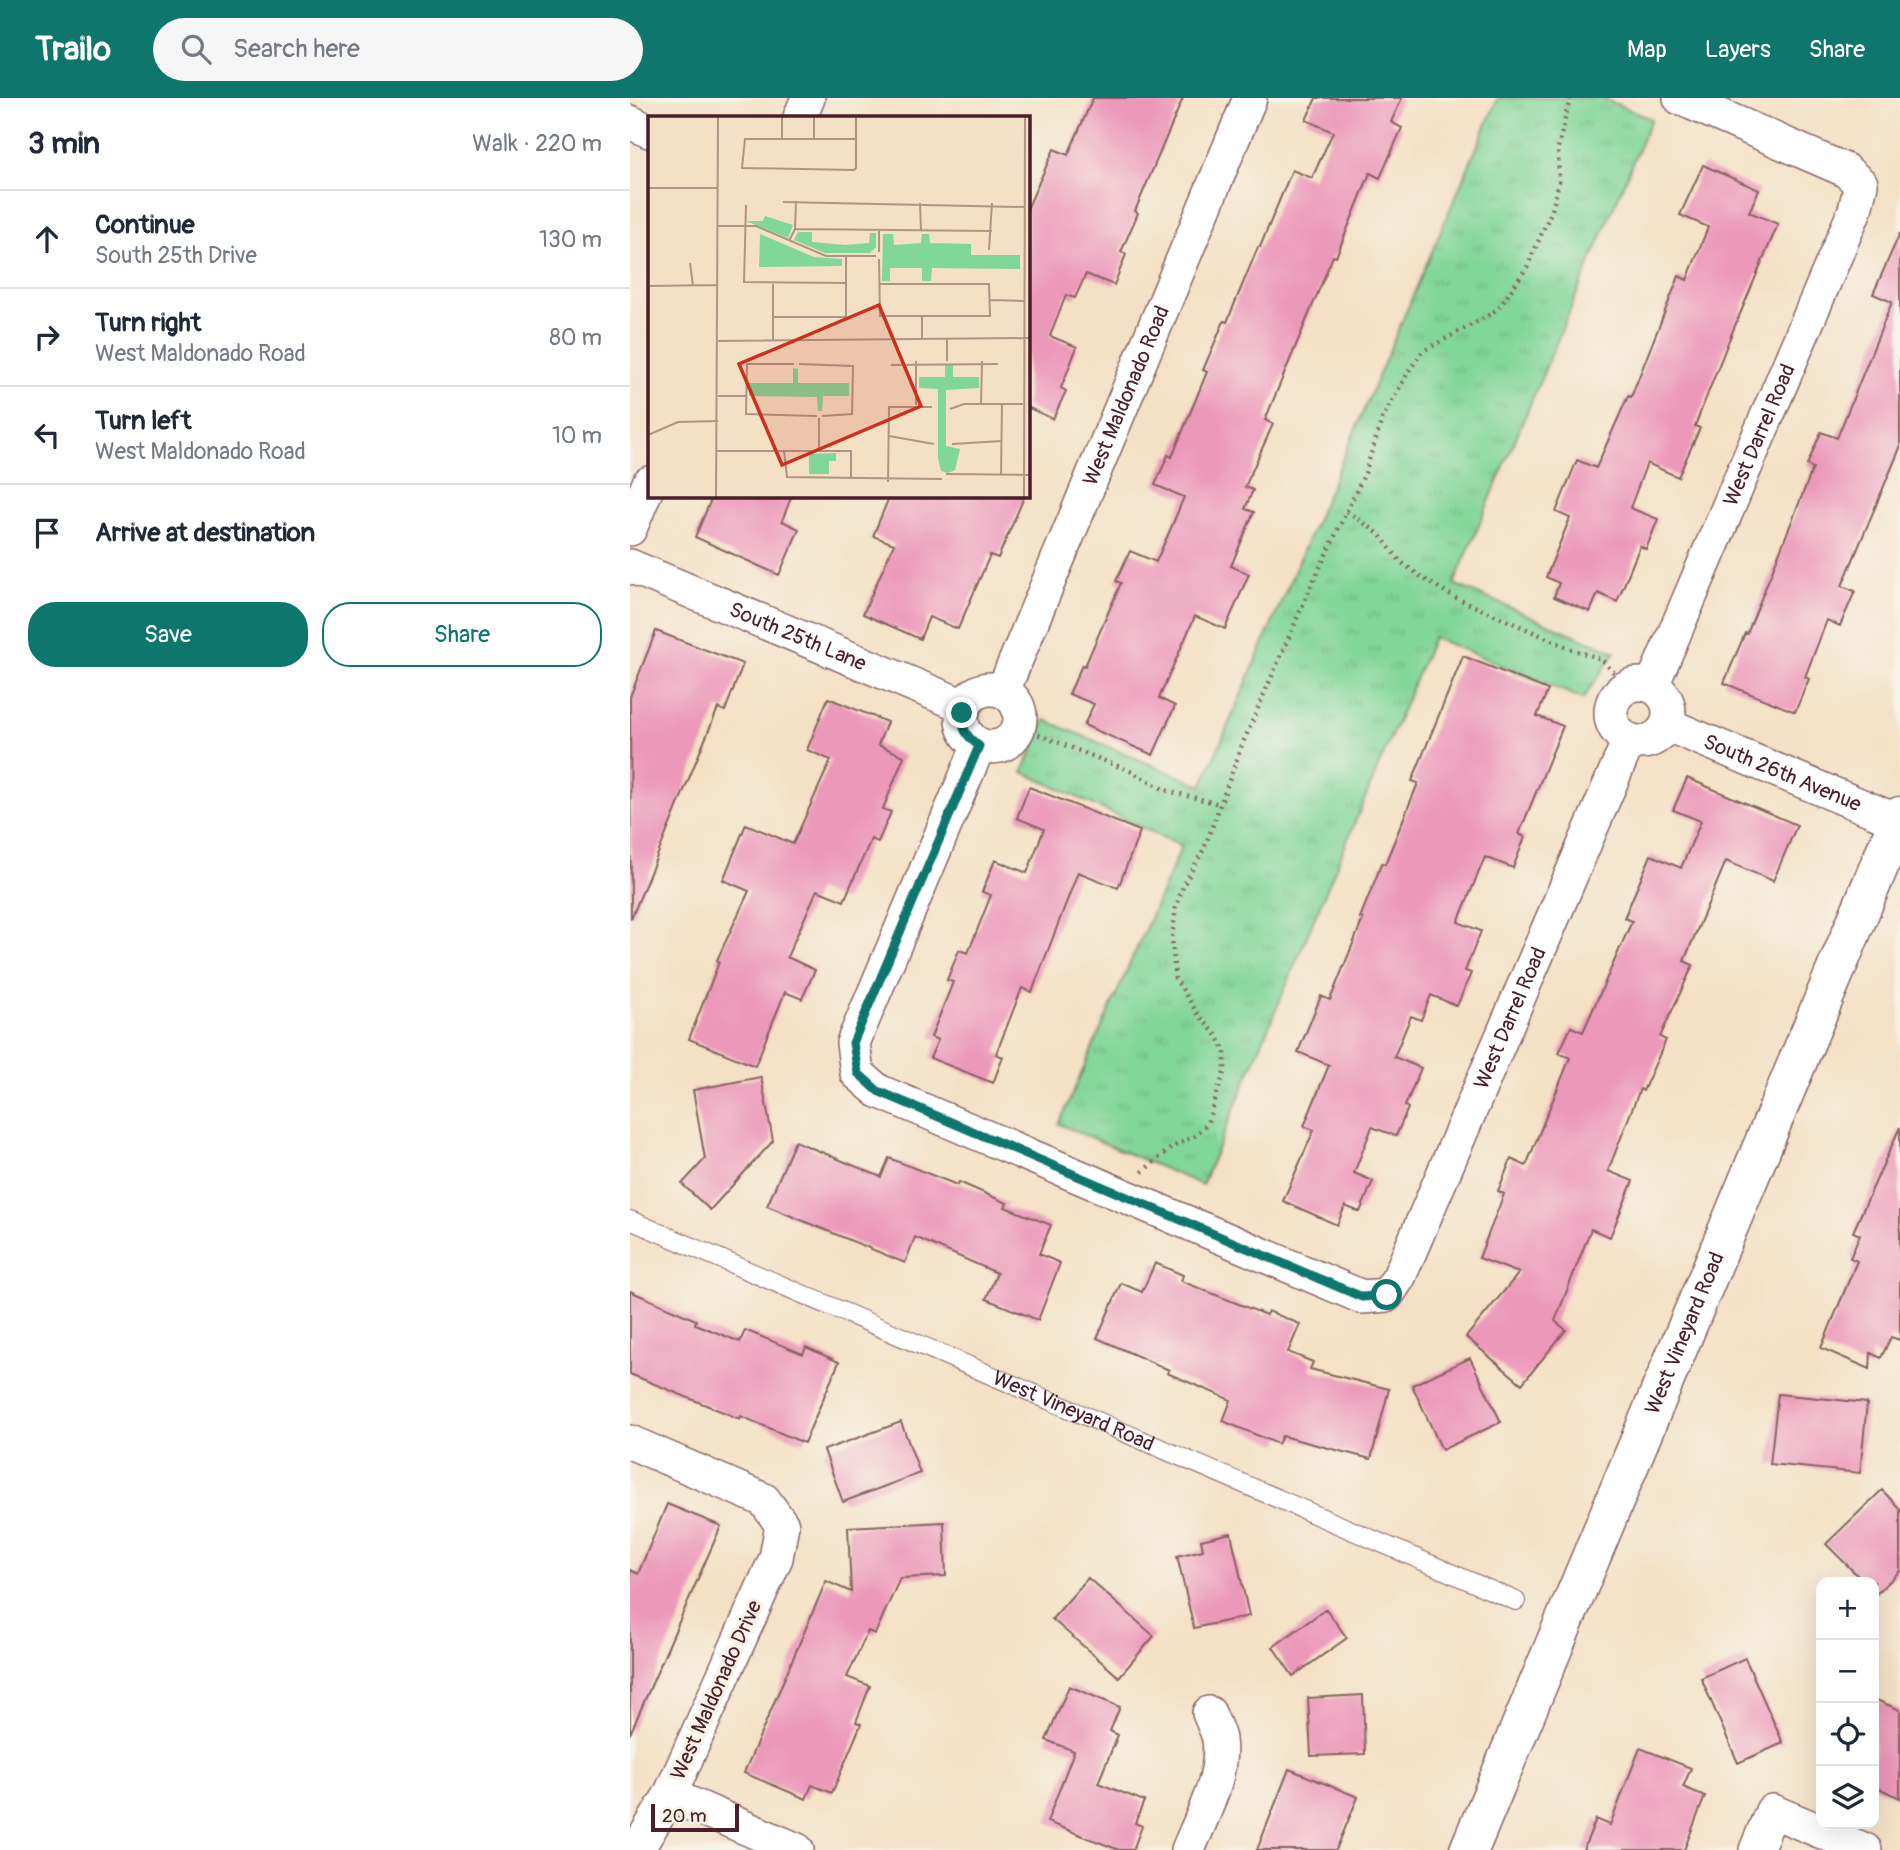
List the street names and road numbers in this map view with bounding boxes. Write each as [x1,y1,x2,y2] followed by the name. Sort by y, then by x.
[1077,302,1176,490] street label: West Maldonado Road
[1717,360,1802,510] street label: West Darrel Road
[725,596,871,678] street label: South 25th Lane
[1699,728,1866,818] street label: South 26th Avenue
[1468,943,1553,1093] street label: West Darrel Road
[1639,1248,1731,1418] street label: West Vineyard Road
[989,1365,1158,1458] street label: West Vineyard Road
[665,1596,768,1784] street label: West Maldonado Drive

